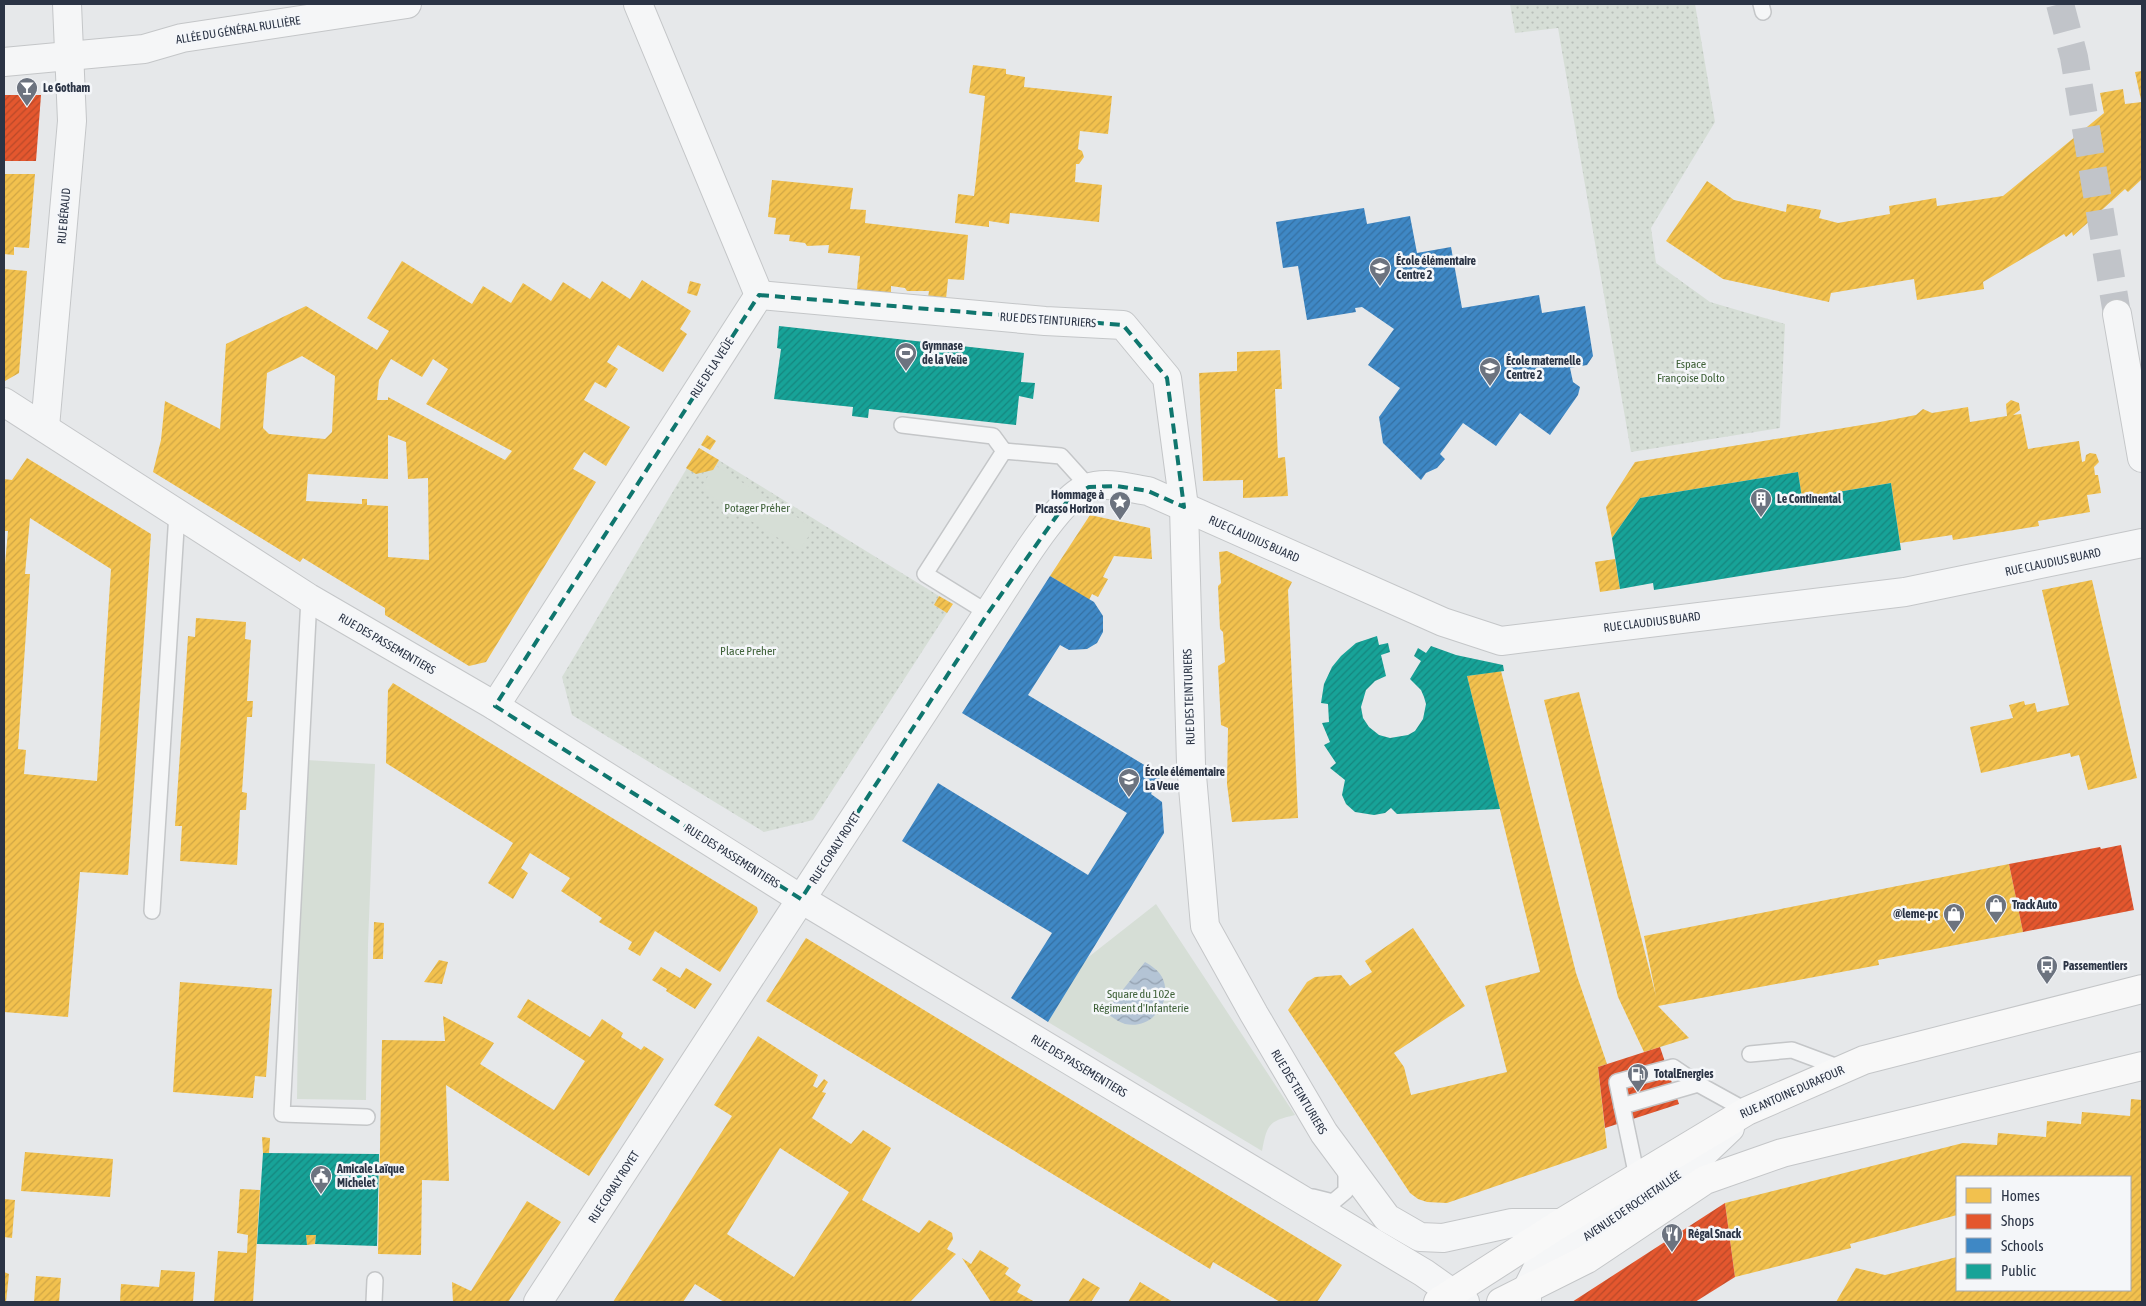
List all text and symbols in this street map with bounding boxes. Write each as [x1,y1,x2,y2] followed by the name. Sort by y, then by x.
[175,13,301,47] street label: ALLÉE DU GÉNÉRAL RULLIÈRE
[15,76,39,107] bar icon: Le Gotham
[43,81,91,95] place label: Le Gotham
[55,187,73,245] street label: RUE BÉRAUD
[1396,253,1477,282] place label: École élémentaire Centre 2
[1368,256,1392,287] school or university icon: École élémentaire Centre 2
[999,310,1097,330] street label: RUE DES TEINTURIERS
[687,335,737,401] street label: RUE DE LA VEÜE
[922,339,968,367] place label: Gymnase de la Veüe
[894,341,918,372] sports icon: Gymnase de la Veüe
[1506,353,1581,382] place label: École maternelle Centre 2
[1478,356,1502,387] school or university icon: École maternelle Centre 2
[1657,357,1725,385] park label: Espace Françoise Dolto
[1749,487,1773,518] building icon: Le Continental
[1035,488,1104,516] place label: Hommage à Picasso Horizon
[1108,490,1132,521] place icon: Hommage à Picasso Horizon
[1777,492,1842,506] place label: Le Continental
[724,501,790,515] park label: Potager Préher
[1206,513,1302,565] street label: RUE CLAUDIUS BUARD
[2004,545,2103,579] street label: RUE CLAUDIUS BUARD
[1603,609,1702,635] street label: RUE CLAUDIUS BUARD
[336,611,438,677] street label: RUE DES PASSEMENTIERS
[720,644,776,658] park label: Place Preher
[1180,649,1198,745] street label: RUE DES TEINTURIERS
[1145,764,1226,793] place label: École élémentaire La Veue
[1117,767,1141,798] school or university icon: École élémentaire La Veue
[807,809,864,887] street label: RUE CORALY ROYET
[682,821,782,891] street label: RUE DES PASSEMENTIERS
[1984,893,2008,924] shop icon: Track Auto
[2012,898,2058,912] place label: Track Auto
[1942,902,1966,933] shop icon: @leme-pc
[1893,907,1939,921] place label: @leme-pc
[2035,954,2059,985] bus stop icon: Passementiers
[2063,959,2128,973] place label: Passementiers
[1093,987,1189,1015] park label: Square du 102e Régiment d'Infanterie
[1028,1032,1130,1100] street label: RUE DES PASSEMENTIERS
[1268,1047,1330,1137] street label: RUE DES TEINTURIERS
[1626,1062,1650,1093] fuel station icon: TotalEnergies
[1738,1063,1846,1121] street label: RUE ANTOINE DURAFOUR
[1654,1067,1714,1081] place label: TotalEnergies
[586,1148,643,1226] street label: RUE CORALY ROYET
[336,1162,405,1190] place label: Amicale Laïque Michelet
[309,1164,333,1195] public building icon: Amicale Laïque Michelet
[1581,1168,1683,1244] street label: AVENUE DE ROCHETAILLÉE
[1956,1176,2131,1291] legend
[2001,1187,2040,1204] text: Homes
[2001,1212,2034,1229] text: Shops
[1660,1222,1684,1253] restaurant icon: Régal Snack
[1688,1227,1742,1241] place label: Régal Snack
[2001,1237,2044,1254] text: Schools
[2001,1262,2036,1279] text: Public

